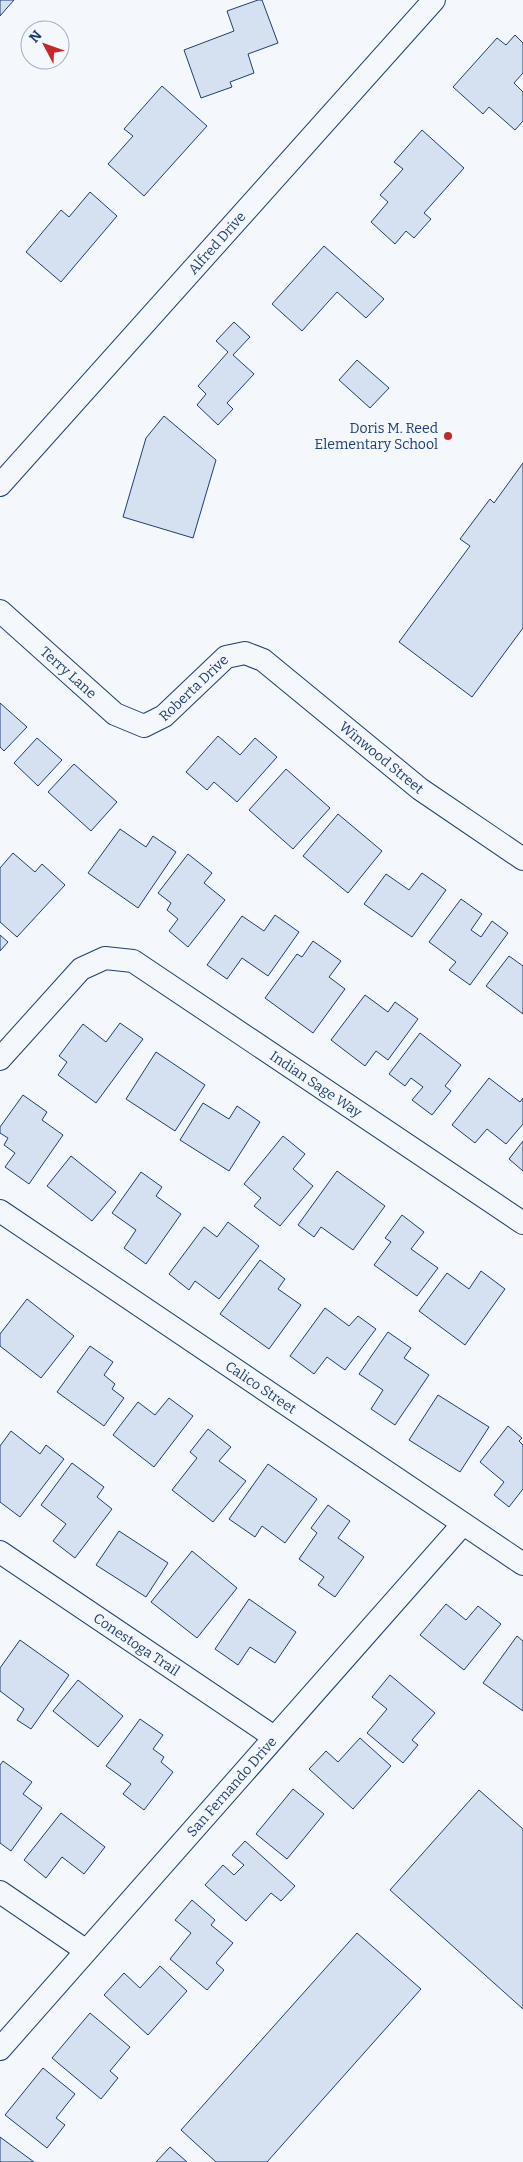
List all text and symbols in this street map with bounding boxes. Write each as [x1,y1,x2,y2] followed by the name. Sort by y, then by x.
[20,20,70,70] north arrow
[26,27,46,46] text: N
[184,208,249,278] street label: Alfred Drive
[315,420,438,453] place label: Doris M. Reed Elementary School
[442,430,454,442] marker: Doris M. Reed Elementary School
[37,643,100,702] street label: Terry Lane
[156,651,232,725] street label: Roberta Drive
[336,718,427,797] street label: Winwood Street
[267,1047,366,1121] street label: Indian Sage Way
[222,1357,300,1417] street label: Calico Street
[90,1609,183,1680] street label: Conestoga Trail
[183,1733,280,1840] street label: San Fernando Drive

